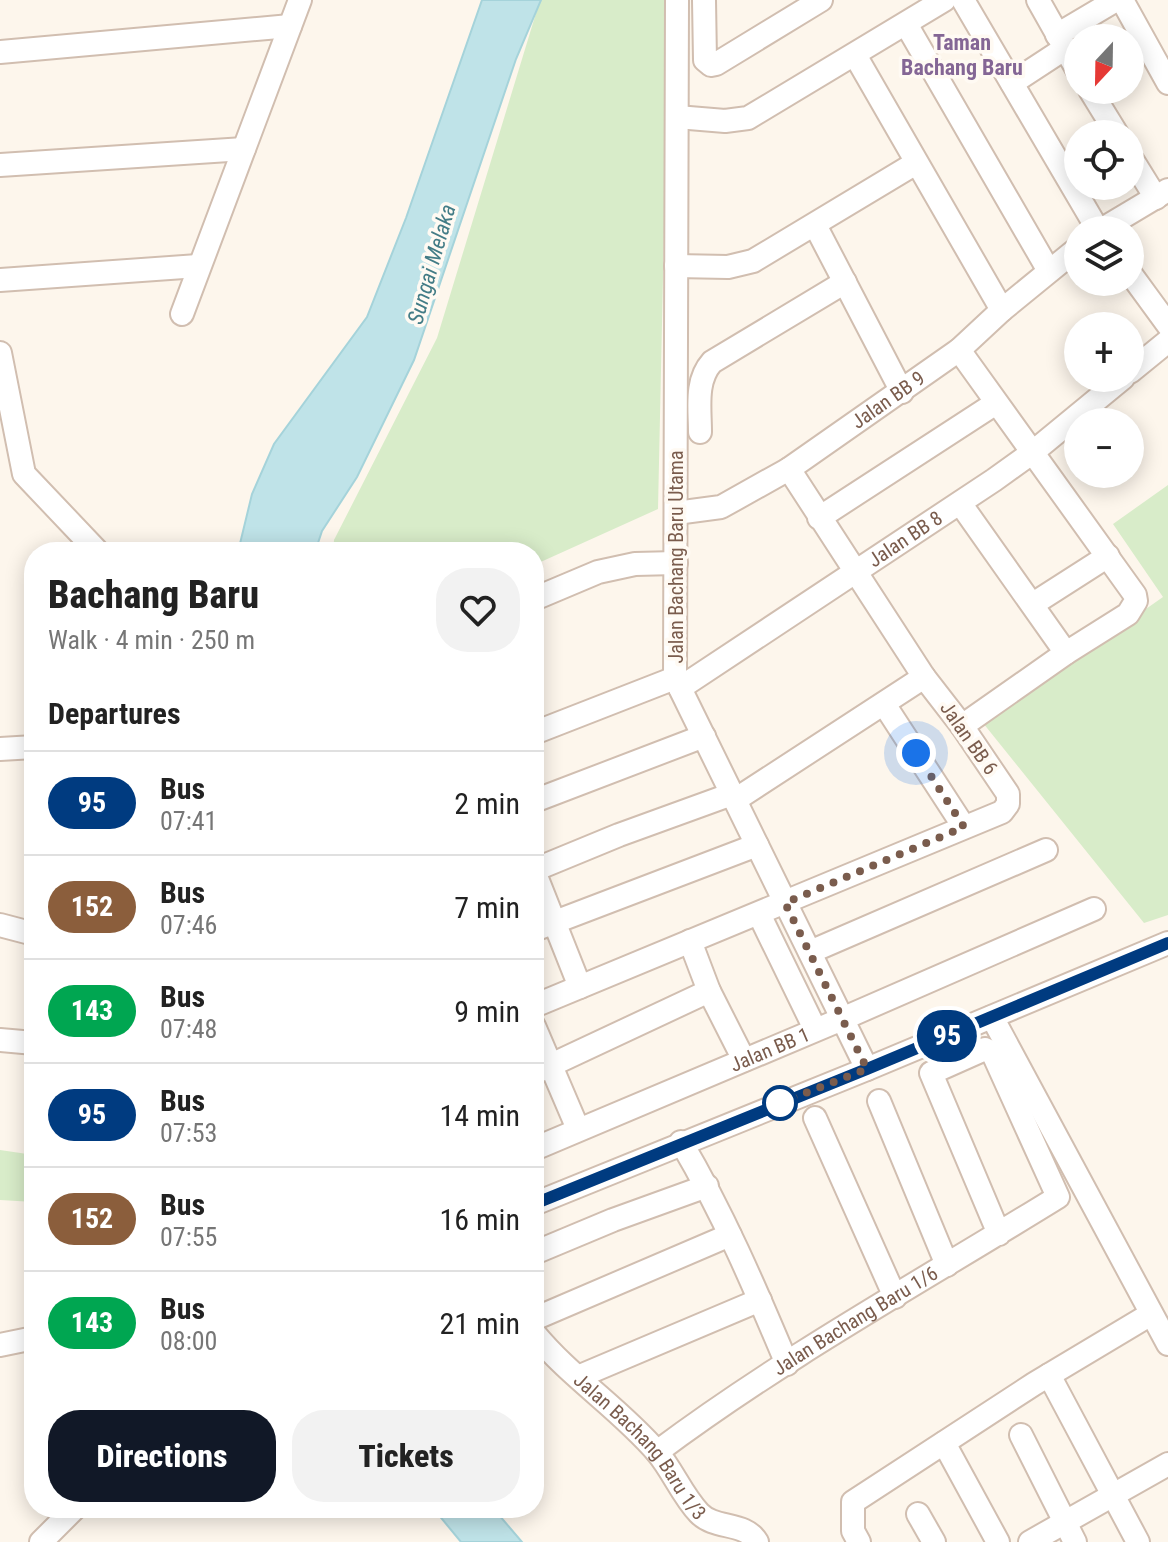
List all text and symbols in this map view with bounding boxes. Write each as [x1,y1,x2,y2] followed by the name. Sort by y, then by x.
[1064,24,1144,104] north arrow
[1064,24,1144,488] map controls
[901,30,1023,80] district label: Taman Bachang Baru
[1064,120,1144,200] button: locate
[402,201,461,327] water label: Sungai Melaka
[1064,216,1144,296] button: layers
[1064,312,1144,392] button: +
[847,366,929,434] street label: Jalan BB 9
[1064,408,1144,488] button: −
[664,450,688,664] street label: Jalan Bachang Baru Utama
[863,506,947,572] street label: Jalan BB 8
[436,568,520,652] button: heart
[48,573,259,617] text: Bachang Baru
[48,625,255,655] text: Walk · 4 min · 250 m
[48,696,181,731] text: Departures
[935,697,1003,779] street label: Jalan BB 6
[896,733,936,773] your location
[160,771,205,806] text: Bus
[78,786,106,819] text: 95
[454,786,520,821] text: 2 min
[160,806,217,836] text: 07:41
[160,875,205,910] text: Bus
[71,890,113,923] text: 152
[454,890,520,925] text: 7 min
[160,910,217,940] text: 07:46
[160,979,205,1014] text: Bus
[71,994,113,1027] text: 143
[454,994,520,1029] text: 9 min
[911,1010,983,1062] line badge: 95
[160,1014,217,1044] text: 07:48
[933,1019,961,1052] text: 95
[726,1022,813,1077] street label: Jalan BB 1
[160,1083,205,1118] text: Bus
[763,1086,797,1120] unlabelled marker
[78,1098,106,1131] text: 95
[439,1098,520,1133] text: 14 min
[160,1118,217,1148] text: 07:53
[160,1187,205,1222] text: Bus
[71,1202,113,1235] text: 152
[439,1202,520,1237] text: 16 min
[160,1222,217,1252] text: 07:55
[768,1261,942,1380] street label: Jalan Bachang Baru 1/6
[160,1291,205,1326] text: Bus
[71,1306,113,1339] text: 143
[439,1306,520,1341] text: 21 min
[160,1326,217,1356] text: 08:00
[569,1368,711,1525] street label: Jalan Bachang Baru 1/3
[48,1410,276,1502] button: Directions
[292,1410,520,1502] button: Tickets

